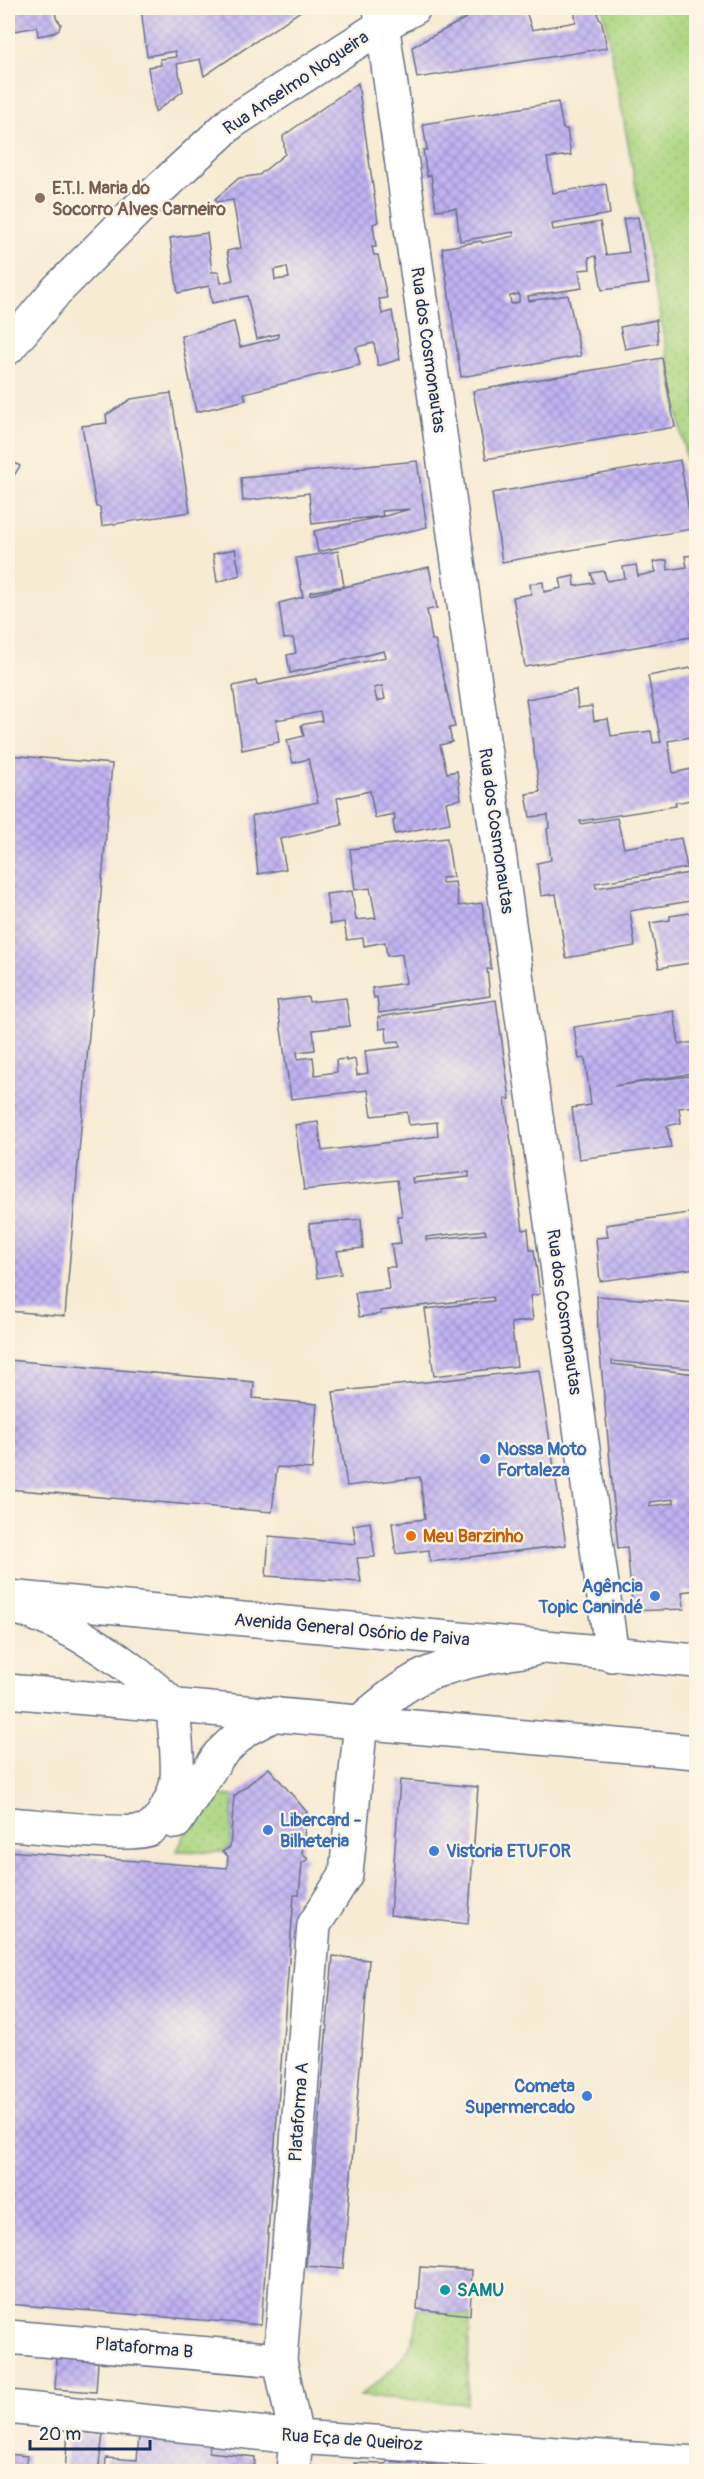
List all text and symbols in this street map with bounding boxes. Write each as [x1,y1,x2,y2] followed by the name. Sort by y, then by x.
[219,26,373,140] street label: Rua Anselmo Nogueira
[52,177,226,221] place label: E.T.I. Maria do Socorro Alves Carneiro
[33,191,47,205] marker: E.T.I. Maria do Socorro Alves Carneiro
[405,266,451,434] street label: Rua dos Cosmonautas
[473,747,519,915] street label: Rua dos Cosmonautas
[541,1228,587,1396] street label: Rua dos Cosmonautas
[497,1438,587,1482] place label: Nossa Moto Fortaleza
[478,1452,492,1466] marker: Nossa Moto Fortaleza
[423,1525,524,1548] place label: Meu Barzinho
[404,1529,418,1543] marker: Meu Barzinho
[537,1575,644,1619] place label: Agência Topic Canindé
[648,1589,662,1603] marker: Agência Topic Canindé
[233,1608,471,1652] street label: Avenida General Osório de Paiva
[280,1809,362,1853] place label: Libercard - Bilheteria
[261,1823,275,1837] marker: Libercard - Bilheteria
[446,1840,571,1863] place label: Vistoria ETUFOR
[427,1844,441,1858] marker: Vistoria ETUFOR
[284,2061,314,2163] street label: Plataforma A
[465,2075,576,2119] place label: Cometa Supermercado
[580,2089,594,2103] marker: Cometa Supermercado
[457,2279,504,2302] place label: SAMU
[438,2283,452,2297] marker: SAMU
[94,2332,194,2364] street label: Plataforma B
[30,2413,150,2451] scale bar
[39,2423,81,2446] text: 20 m
[281,2424,423,2456] street label: Rua Eça de Queiroz

